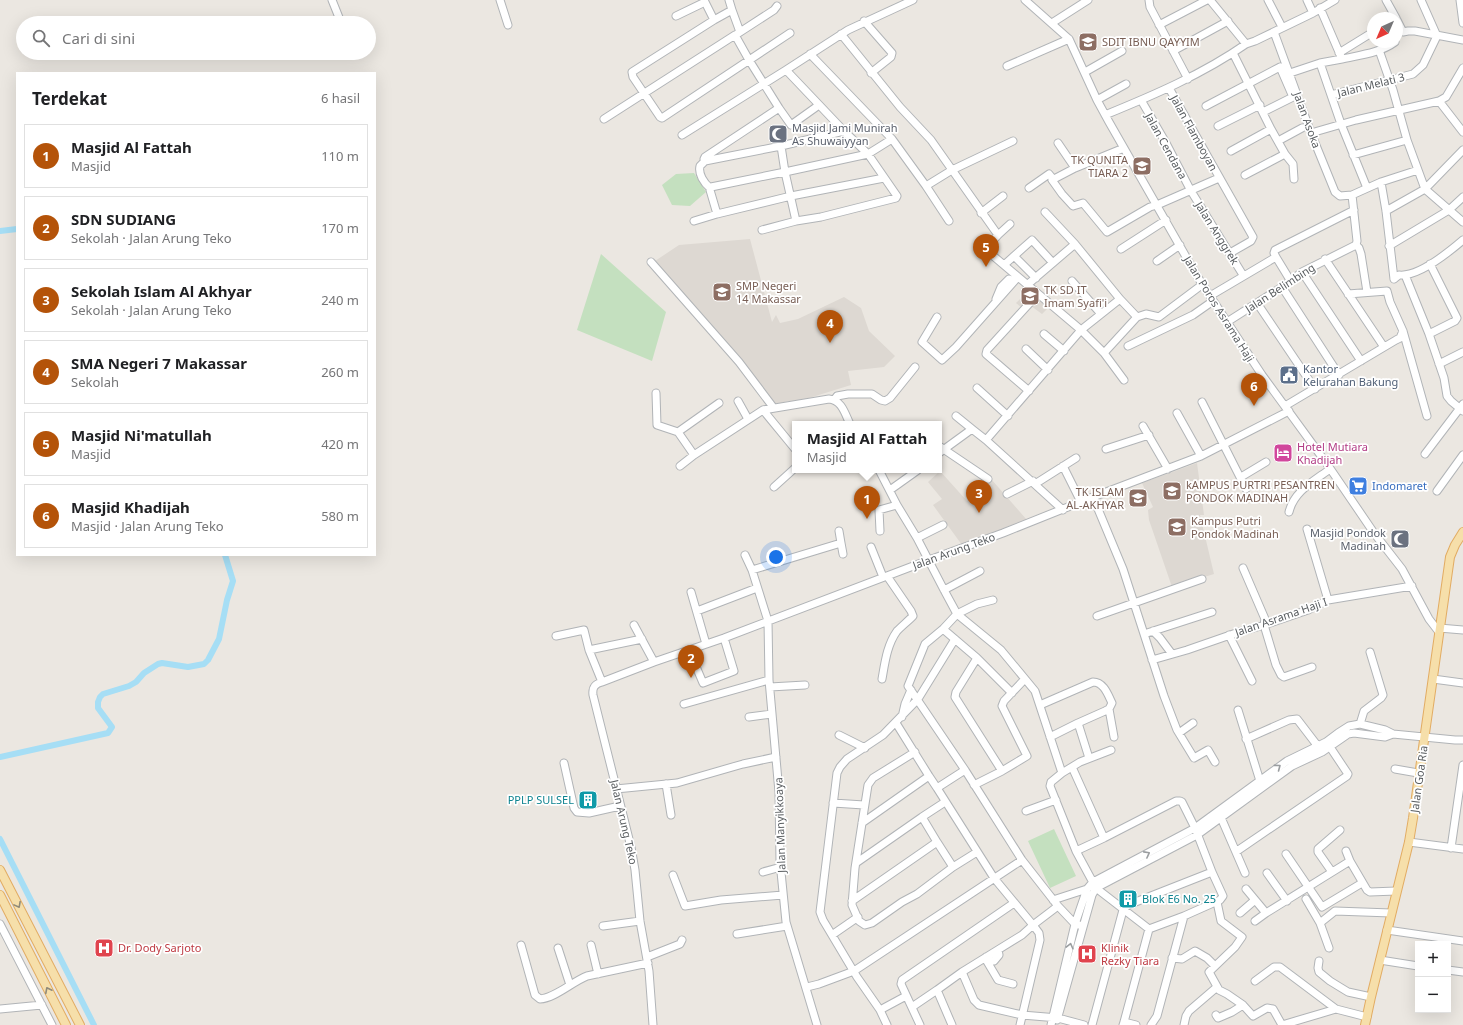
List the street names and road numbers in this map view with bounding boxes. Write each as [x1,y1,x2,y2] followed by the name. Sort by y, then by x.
[1335,69,1406,100] street label: Jalan Melati 3
[1290,89,1325,150] street label: Jalan Asoka
[1167,91,1222,173] street label: Jalan Flamboyan
[1142,109,1191,182] street label: Jalan Cendana
[1192,198,1243,267] street label: Jalan Anggrek
[1180,252,1258,365] street label: Jalan Poros Asrama Haji
[1241,259,1317,316] street label: Jalan Belimbing
[910,529,997,573] street label: Jalan Arung Teko
[1232,594,1329,640] street label: Jalan Asrama Haji I
[1406,745,1431,814] street label: Jalan Goa Ria
[607,777,642,866] street label: Jalan Arung Teko
[770,777,789,874] street label: Jalan Manyikkoaya

